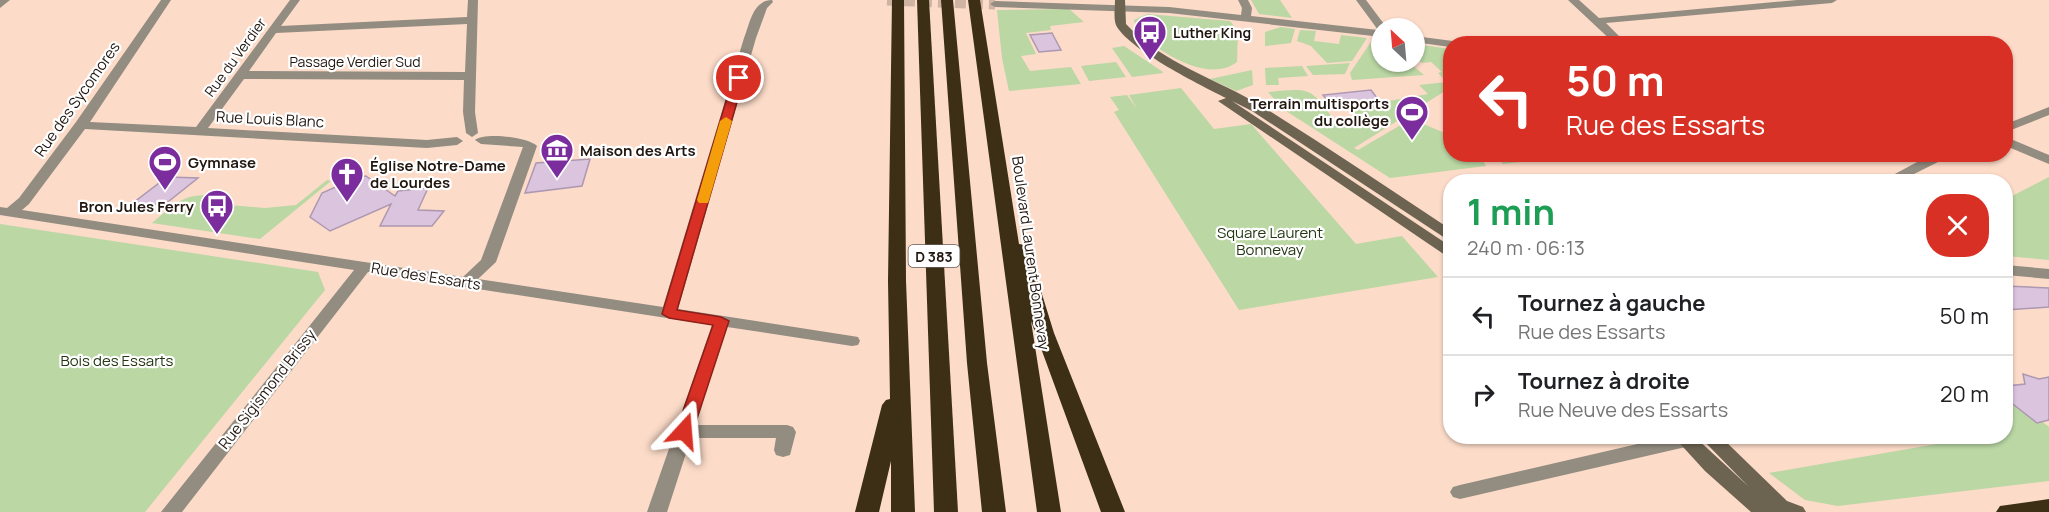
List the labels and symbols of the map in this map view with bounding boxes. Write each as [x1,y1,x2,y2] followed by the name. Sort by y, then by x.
[200,14,270,100] street label: Rue du Verdier
[1132,14,1168,61] bus stop icon: Luther King
[1371,18,1425,72] north arrow
[1173,23,1251,42] place label: Luther King
[29,37,125,161] street label: Rue des Sycomores
[289,52,421,71] street label: Passage Verdier Sud
[713,52,764,103] pin
[1250,93,1389,131] place label: Terrain multisports du collège
[1394,94,1430,141] sports icon: Terrain multisports du collège
[215,106,325,132] street label: Rue Louis Blanc
[539,132,575,179] museum icon: Maison des Arts
[580,140,696,161] place label: Maison des Arts
[147,144,183,191] sports icon: Gymnase
[188,152,256,173] place label: Gymnase
[370,155,506,193] place label: Église Notre-Dame de Lourdes
[1007,155,1055,351] street label: Boulevard Laurent Bonnevay
[329,156,365,203] church icon: Église Notre-Dame de Lourdes
[199,188,235,235] bus stop icon: Bron Jules Ferry
[79,196,195,217] place label: Bron Jules Ferry
[1217,222,1323,260] park label: Square Laurent Bonnevay
[908,245,960,267] road number: D 383
[370,257,482,295] street label: Rue des Essarts
[214,325,321,453] street label: Rue Sigismond Brissy
[61,350,174,371] park label: Bois des Essarts
[652,399,716,463] position arrow

